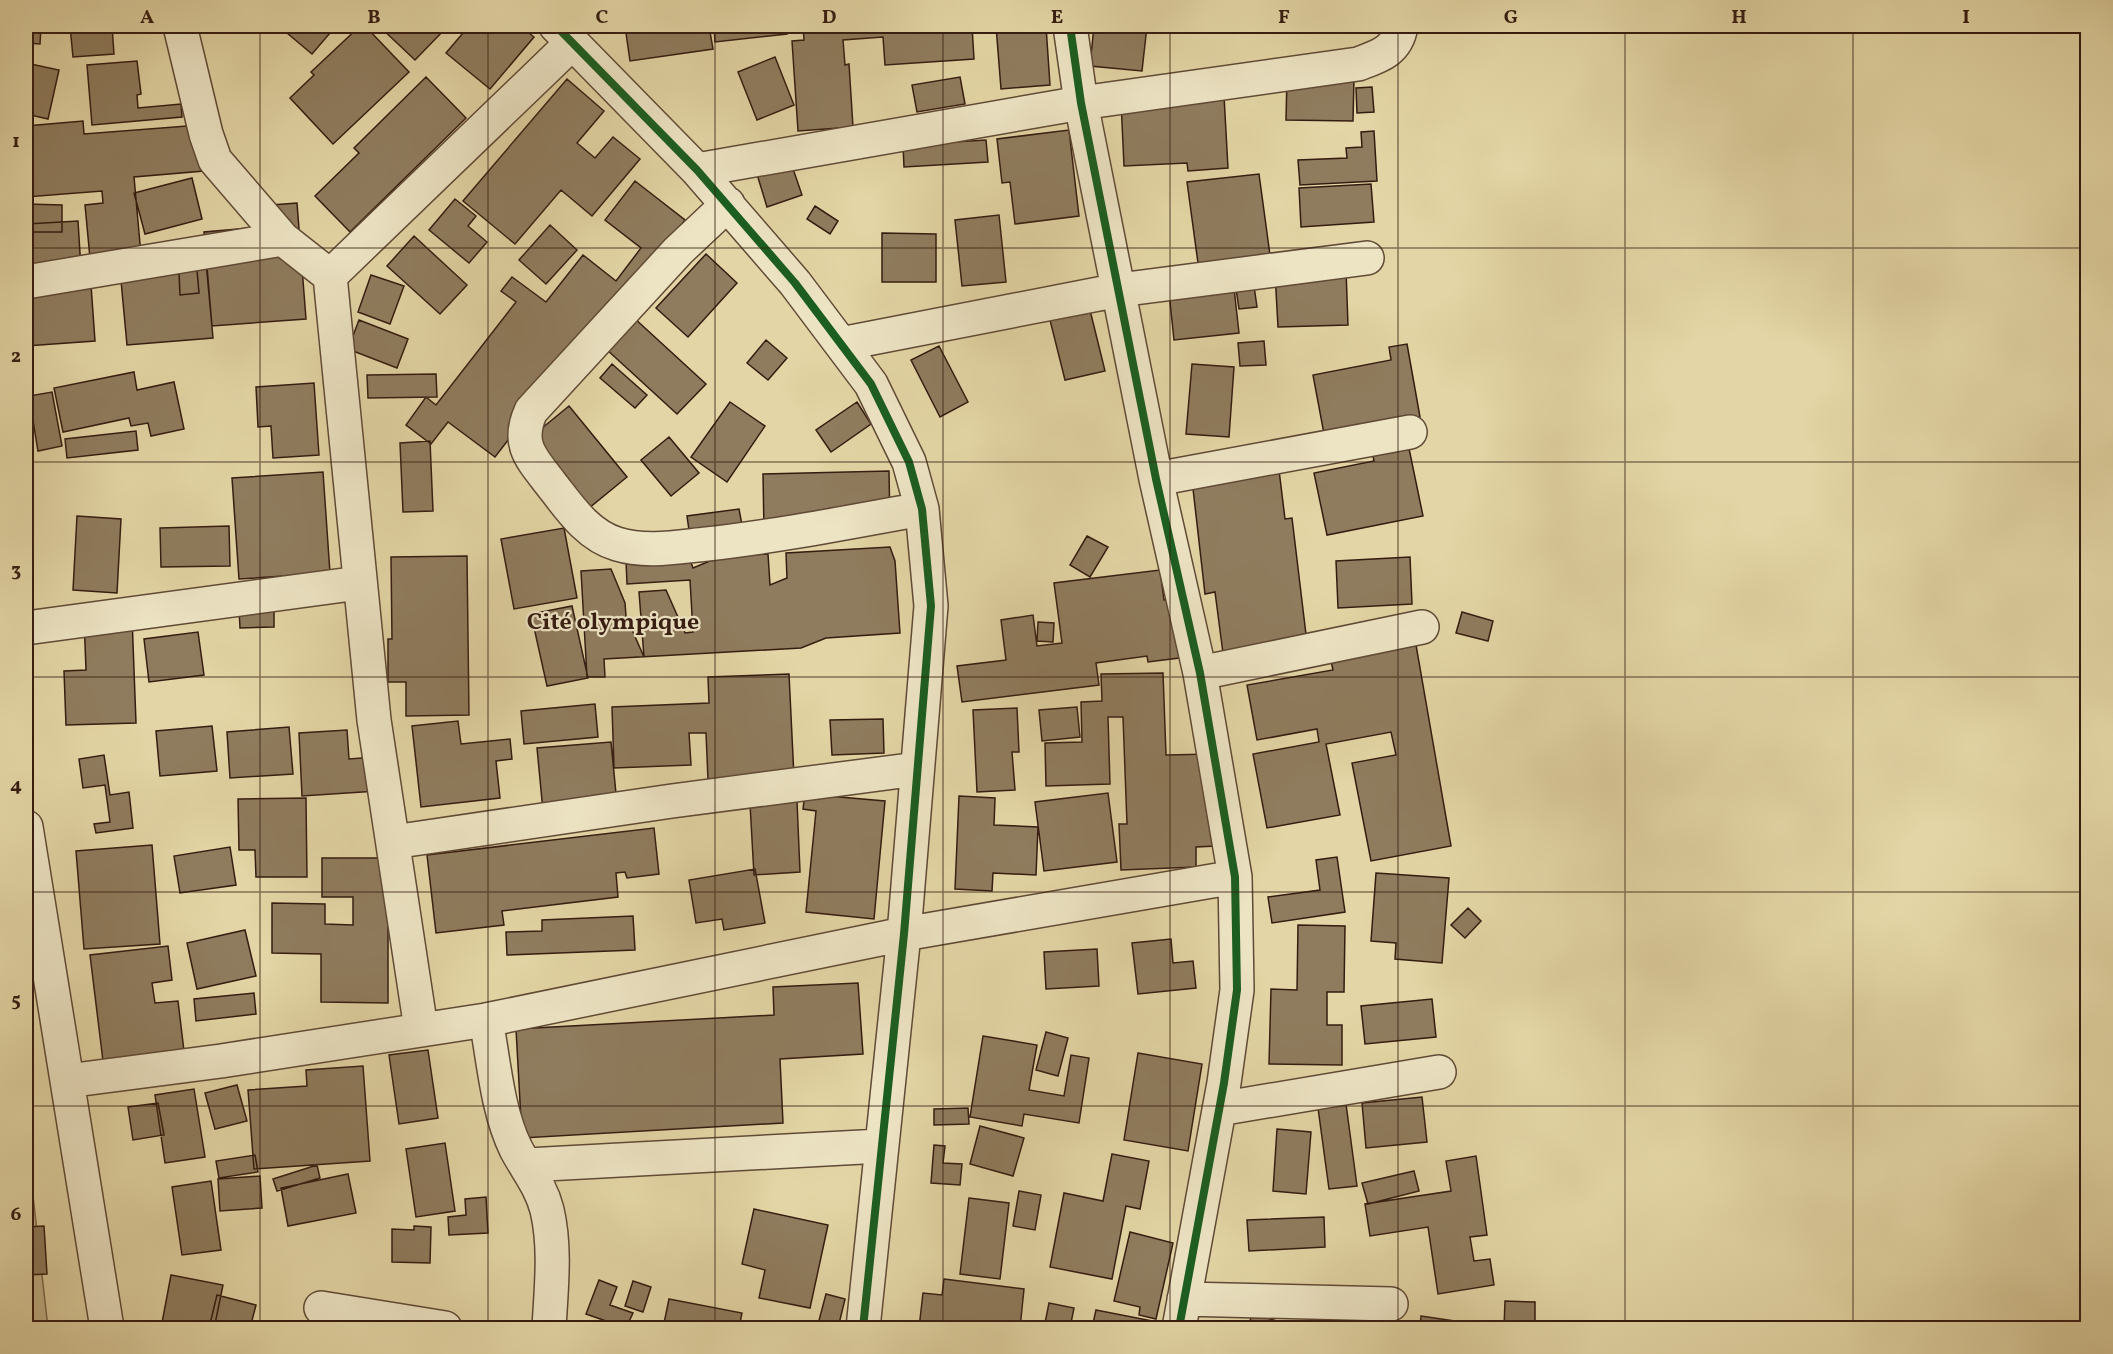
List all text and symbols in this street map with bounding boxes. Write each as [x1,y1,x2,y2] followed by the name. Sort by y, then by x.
[140,4,154,32] text: A
[367,4,381,32] text: B
[596,4,609,32] text: C
[822,4,836,32] text: D
[1051,4,1063,32] text: E
[1278,4,1290,32] text: F
[1504,4,1518,32] text: G
[1731,4,1747,32] text: H
[1962,4,1970,32] text: I
[12,128,20,156] text: 1
[11,343,21,371] text: 2
[11,557,21,585] text: 3
[527,606,699,640] district label: Cité olympique
[10,772,22,800] text: 4
[11,987,21,1015] text: 5
[11,1201,22,1229] text: 6

